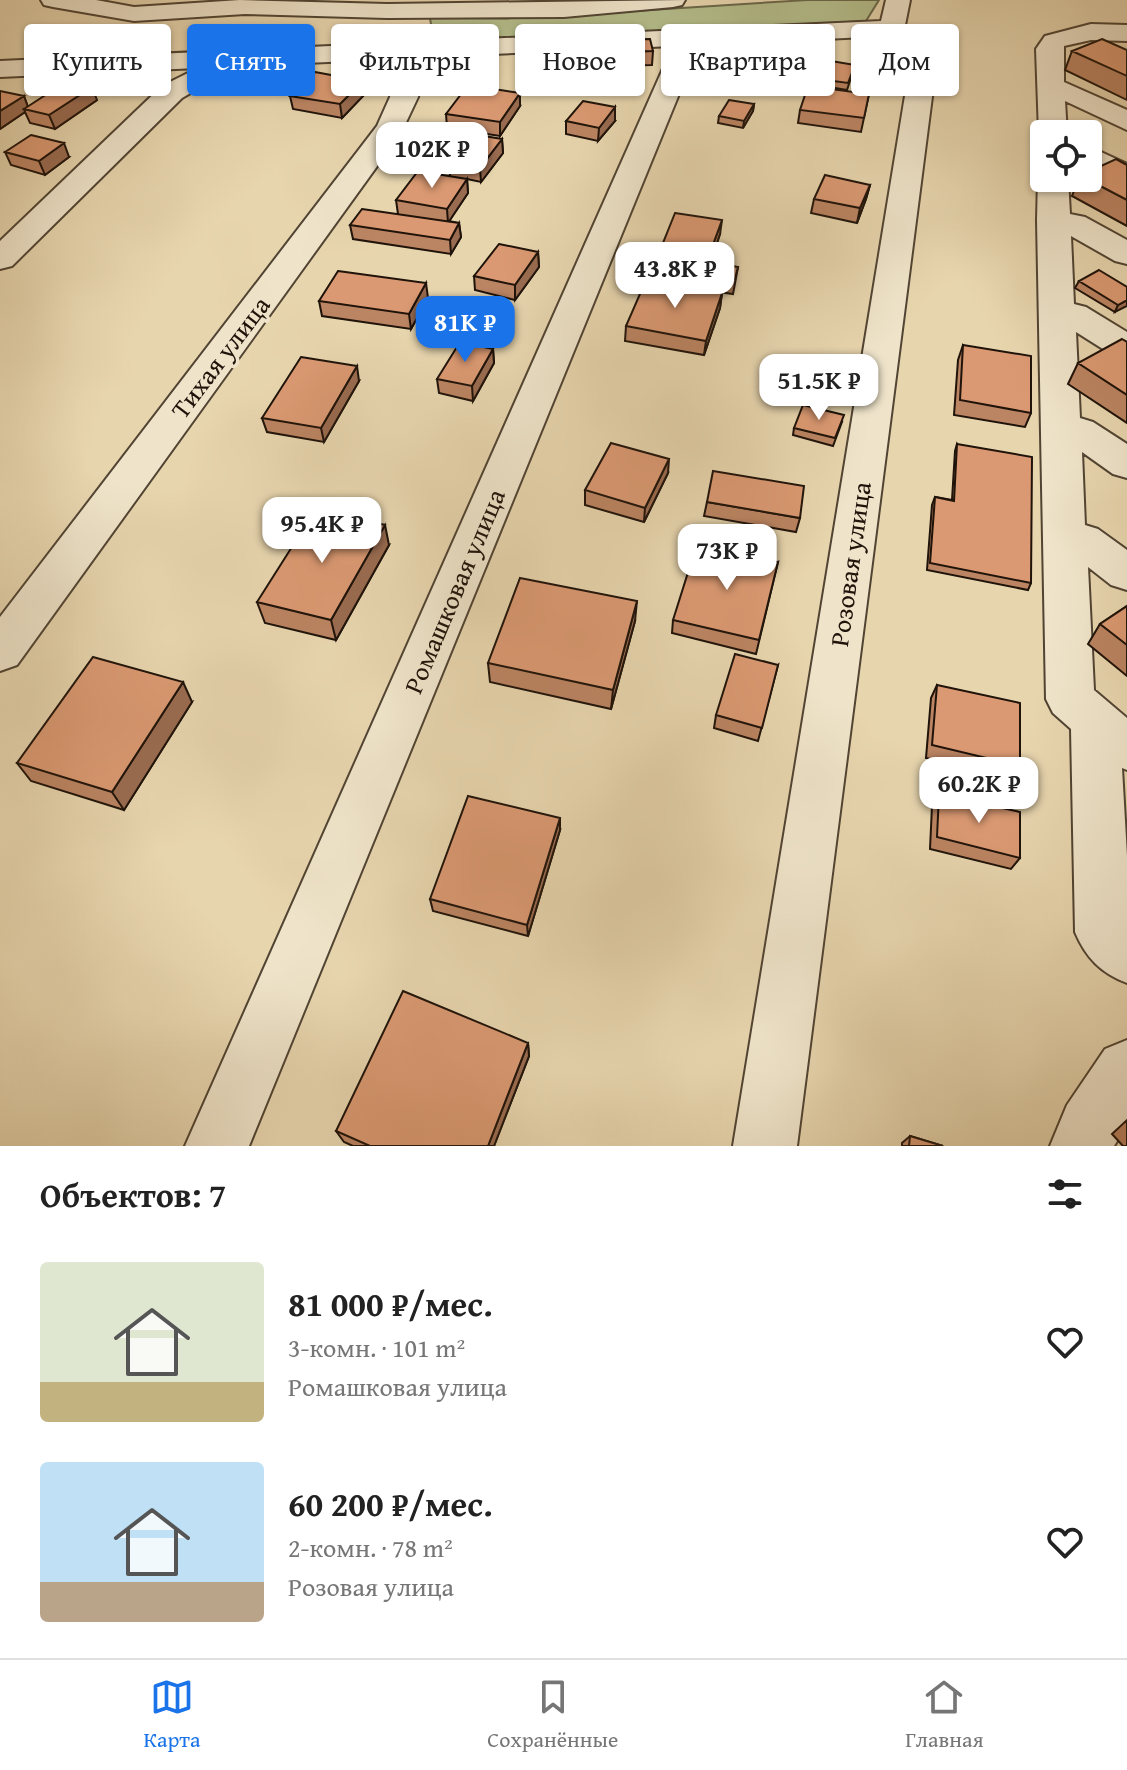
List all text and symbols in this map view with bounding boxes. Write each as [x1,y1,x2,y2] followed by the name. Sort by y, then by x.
[24,24,171,96] chip: Купить
[187,24,315,96] chip: Снять
[331,24,499,96] chip: Фильтры
[515,24,645,96] chip: Новое
[661,24,835,96] chip: Квартира
[851,24,959,96] chip: Дом
[1030,120,1102,192] map controls
[1030,120,1102,192] button: locate
[367,122,497,190] pin: 102K ₽
[394,128,470,167] text: 102K ₽
[601,242,749,310] pin: 43.8K ₽
[633,248,717,287] text: 43.8K ₽
[161,287,279,427] street label: Тихая улица
[409,296,521,364] pin: 81K ₽
[434,302,496,341] text: 81K ₽
[745,354,893,422] pin: 51.5K ₽
[777,360,861,399] text: 51.5K ₽
[819,479,881,649] street label: Розовая улица
[393,482,515,699] street label: Ромашковая улица
[248,497,396,565] pin: 95.4K ₽
[280,503,364,542] text: 95.4K ₽
[671,524,783,592] pin: 73K ₽
[696,530,758,569] text: 73K ₽
[905,757,1053,825] pin: 60.2K ₽
[937,763,1021,802] text: 60.2K ₽
[40,1170,226,1219] text: Объектов: 7
[1043,1172,1087,1216] icon: filters
[288,1279,493,1328] text: 81 000 ₽/мес.
[104,1294,200,1390] icon: home
[1043,1320,1087,1364] icon: heart
[288,1328,465,1367] text: 3-комн. · 101 m²
[288,1367,507,1406] text: Ромашковая улица
[288,1479,493,1528] text: 60 200 ₽/мес.
[104,1494,200,1590] icon: home
[1043,1520,1087,1564] icon: heart
[288,1528,453,1567] text: 2-комн. · 78 m²
[288,1567,454,1606] text: Розовая улица
[143,1675,200,1755] tab: Карта
[487,1675,618,1755] tab: Сохранённые
[905,1675,984,1755] tab: Главная

